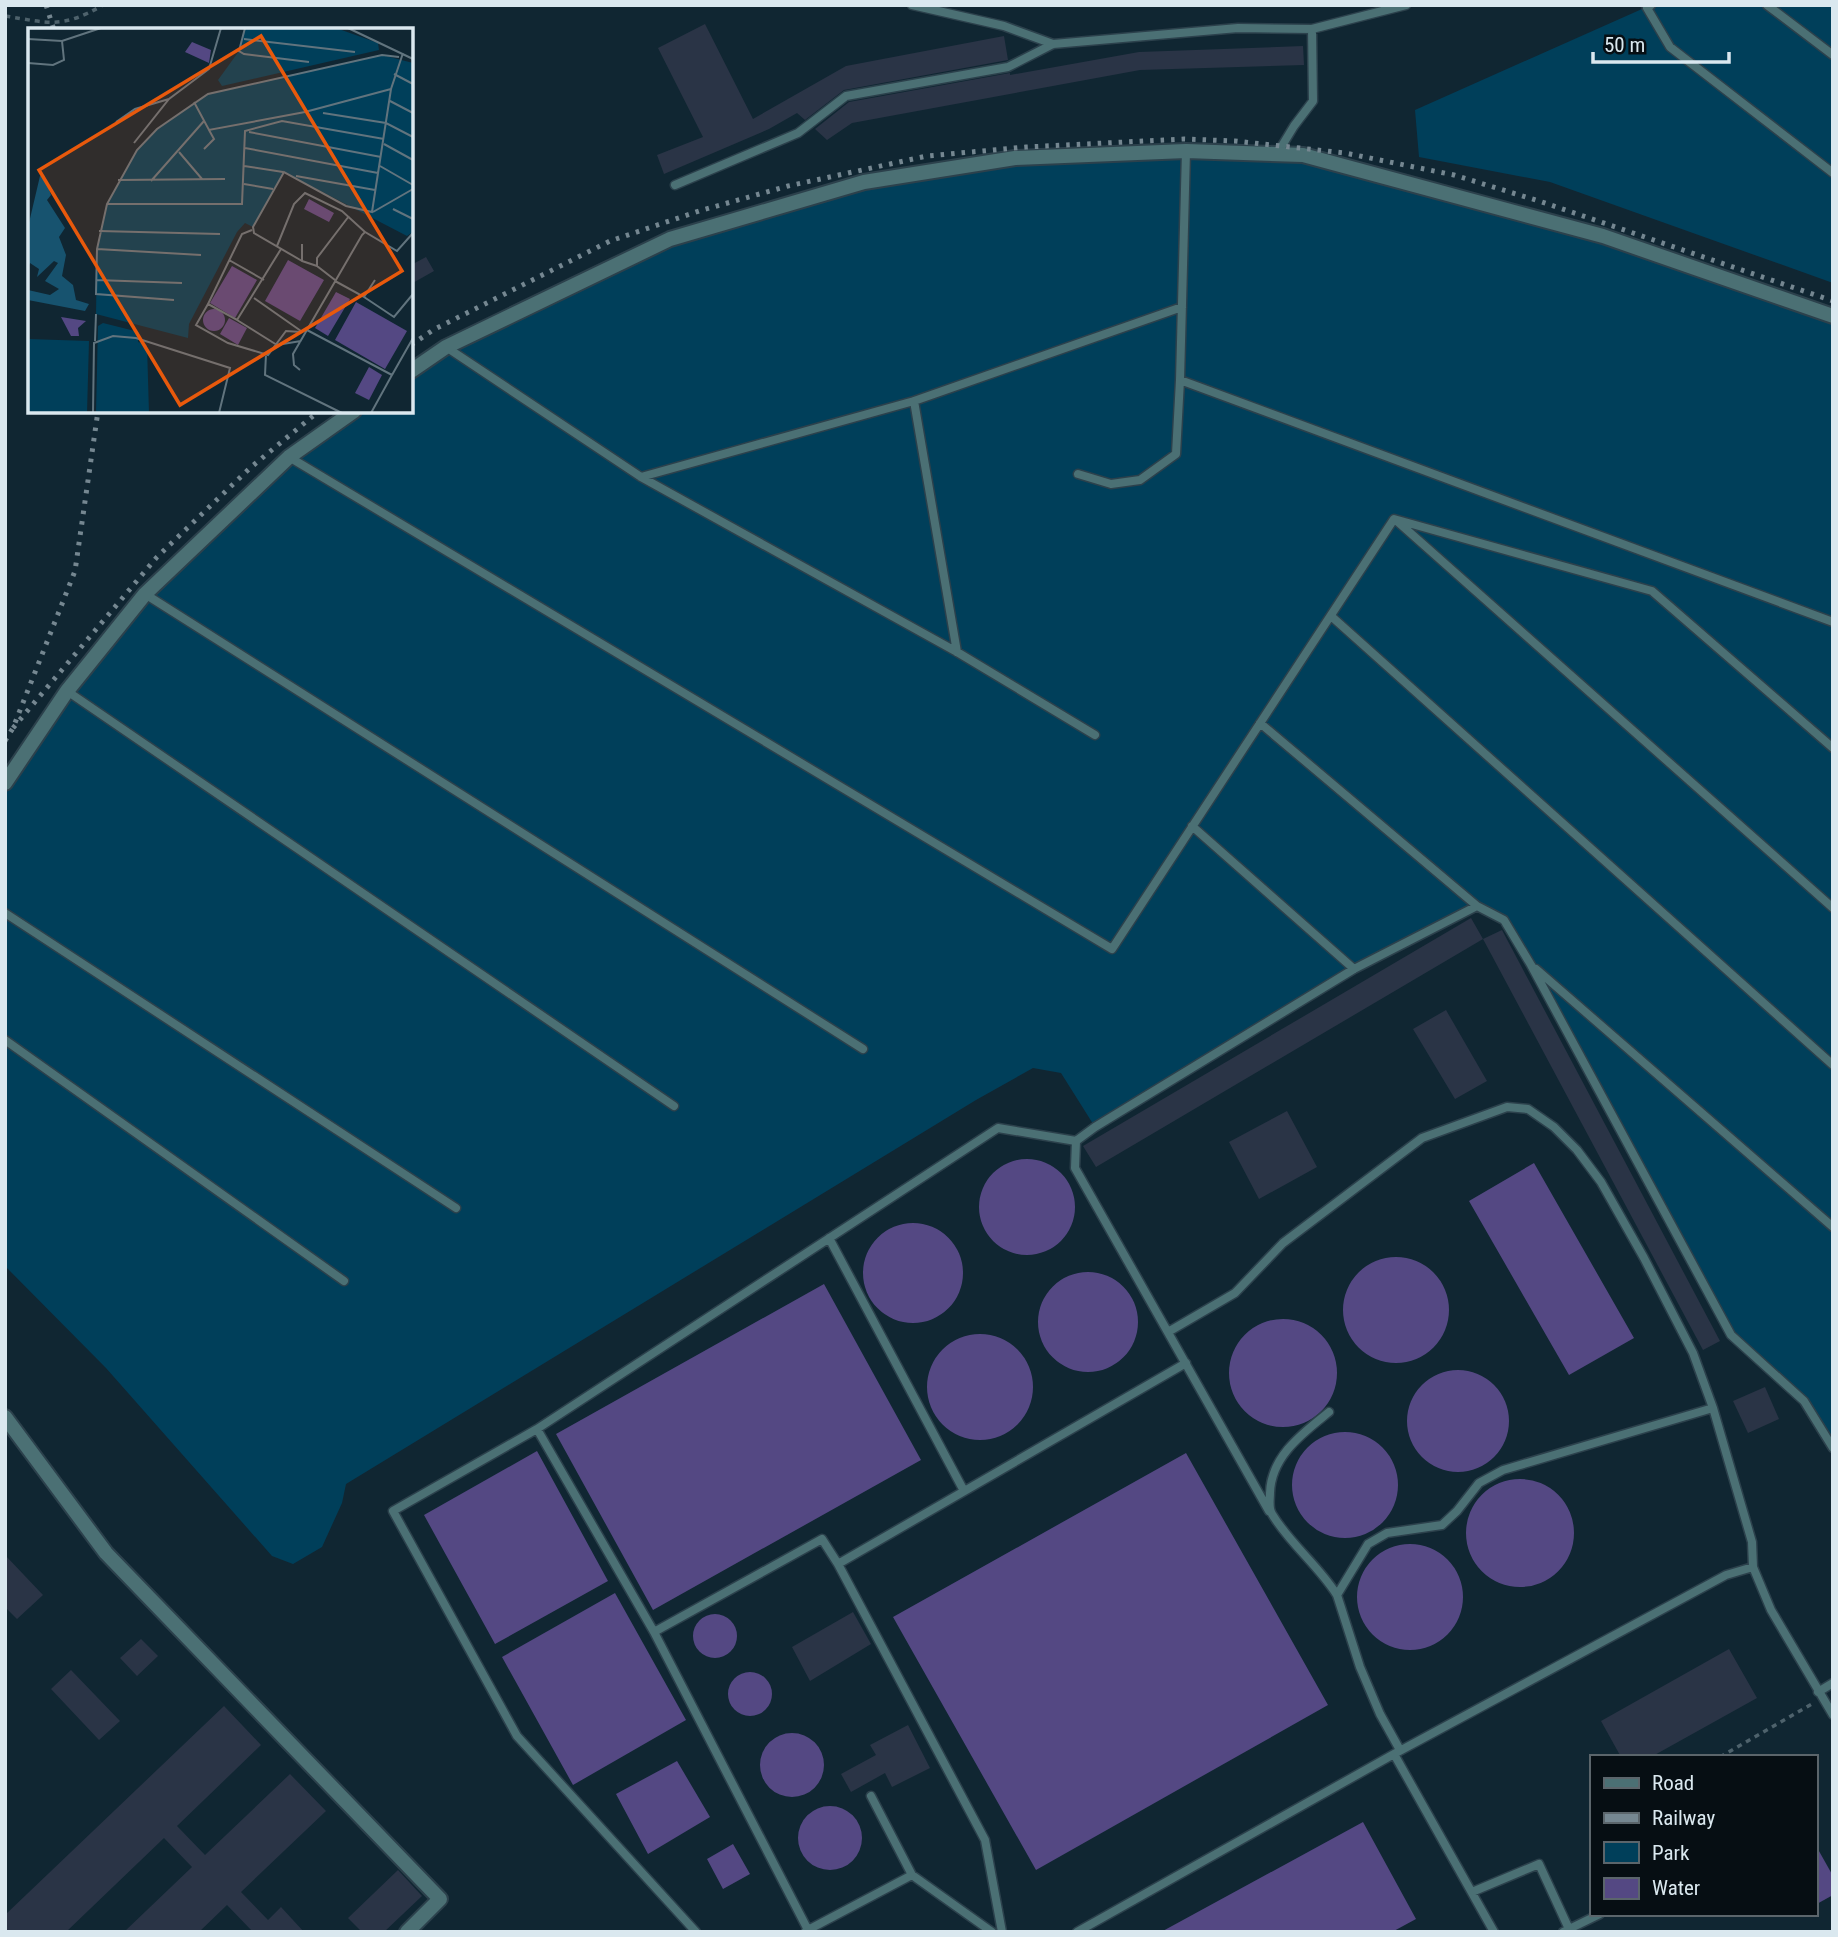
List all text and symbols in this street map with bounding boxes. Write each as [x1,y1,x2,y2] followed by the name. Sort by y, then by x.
[1593,21,1730,65] scale bar
[28,28,413,413] inset map
[1604,33,1645,57] text: 50 m
[1590,1755,1817,1916] legend
[1652,1771,1694,1795] text: Road
[1652,1806,1715,1830] text: Railway
[1652,1841,1690,1865] text: Park
[1652,1876,1700,1900] text: Water

